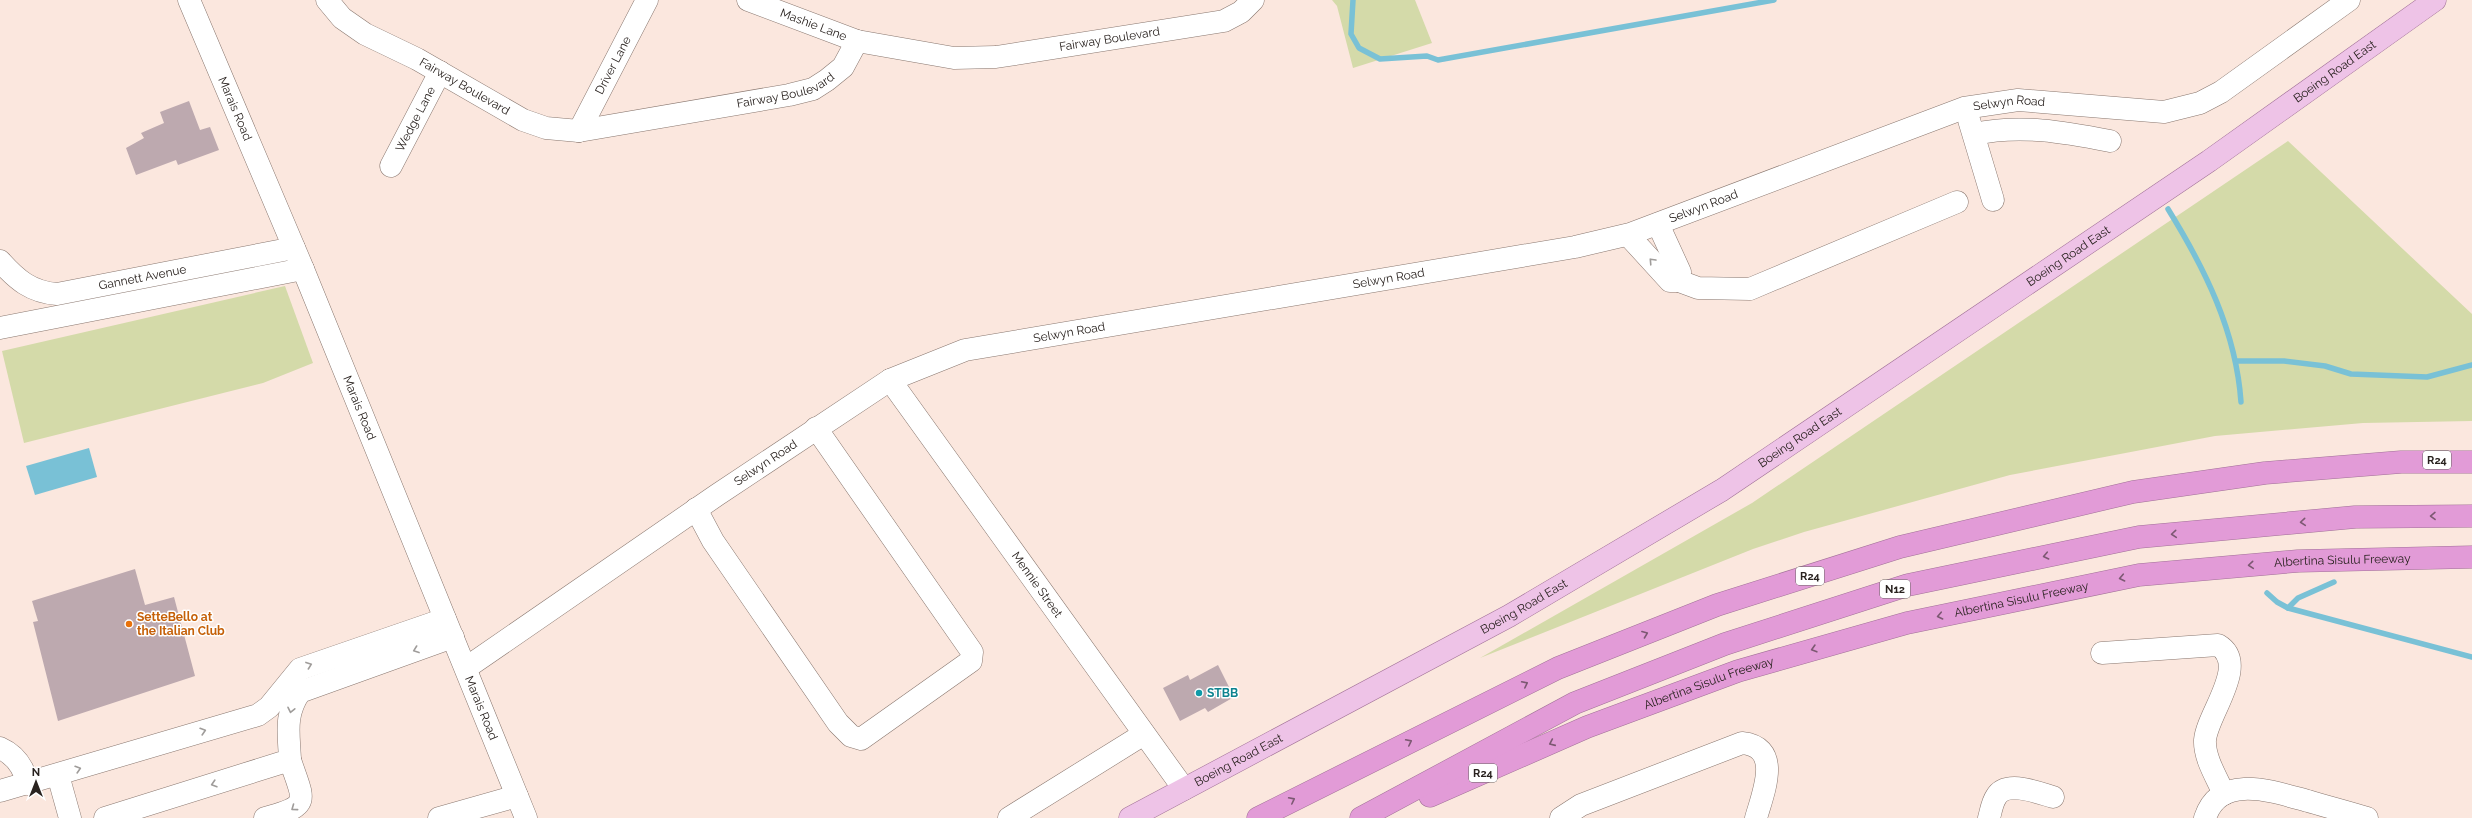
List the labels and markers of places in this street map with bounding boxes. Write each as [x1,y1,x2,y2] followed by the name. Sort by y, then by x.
[137,610,225,638] place label: SetteBello at the Italian Club
[124,619,134,629] marker: SetteBello at the Italian Club
[1207,686,1238,700] place label: STBB
[1194,688,1204,698] marker: STBB

